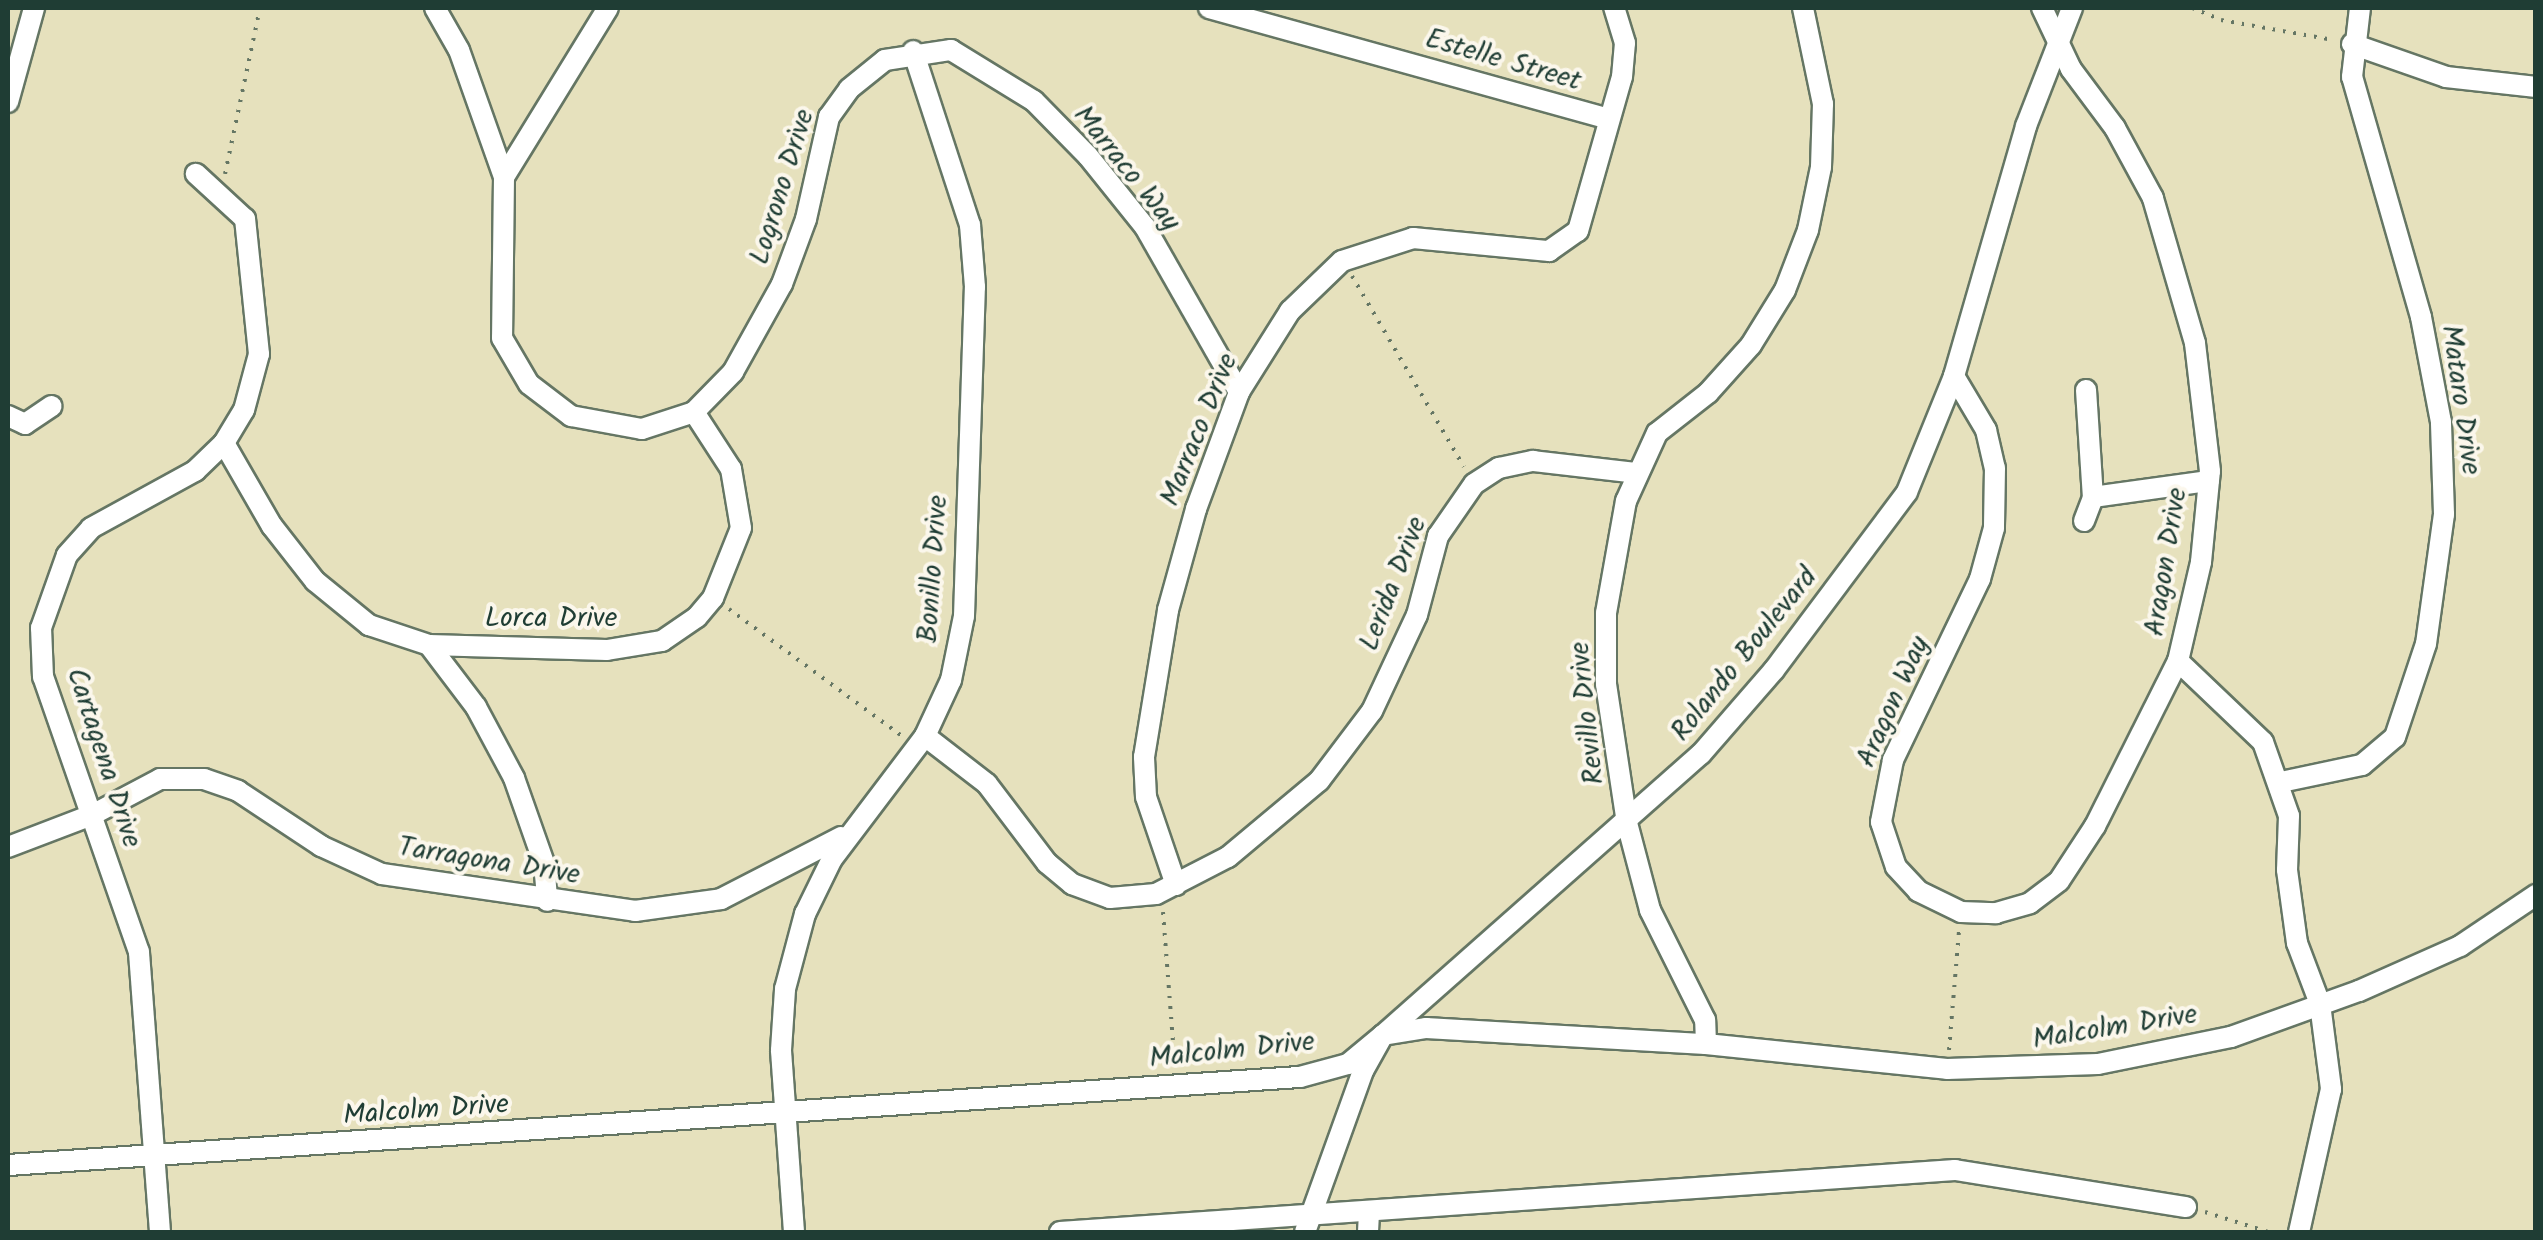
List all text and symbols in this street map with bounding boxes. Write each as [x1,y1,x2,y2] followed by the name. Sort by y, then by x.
[1421,23,1585,99] street label: Estelle Street
[1065,100,1187,238] street label: Marraco Way
[743,105,823,269] street label: Logrono Drive
[2433,323,2487,477] street label: Mataro Drive
[1154,349,1246,511] street label: Marraco Drive
[2139,485,2195,639] street label: Aragon Drive
[912,494,956,644] street label: Bonillo Drive
[1353,512,1435,656] street label: Lerida Drive
[1665,561,1825,749] street label: Rolando Boulevard
[485,602,617,636] street label: Lorca Drive
[1850,631,1938,773] street label: Aragon Way
[1564,640,1612,786] street label: Revillo Drive
[58,664,148,852] street label: Cartagena Drive
[396,831,582,893] street label: Tarragona Drive
[2030,998,2200,1058] street label: Malcolm Drive
[1148,1026,1316,1076] street label: Malcolm Drive
[342,1088,510,1134] street label: Malcolm Drive

